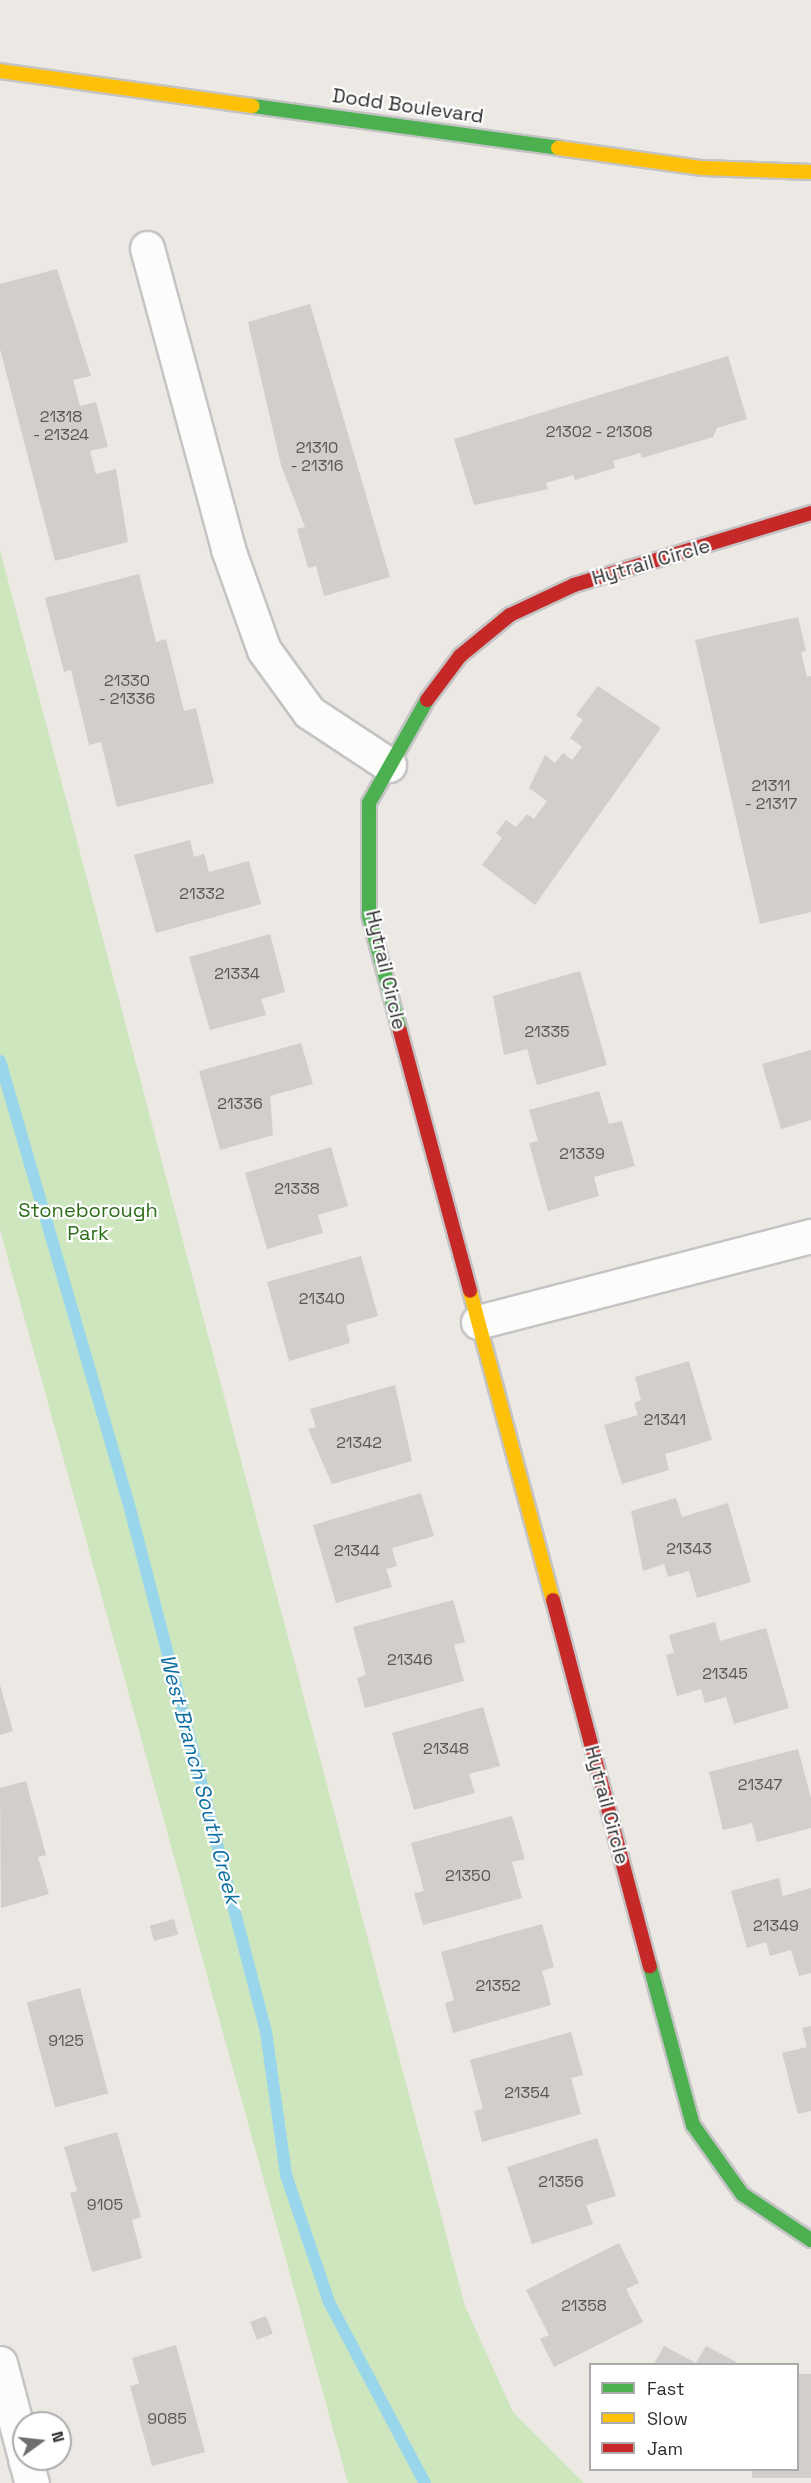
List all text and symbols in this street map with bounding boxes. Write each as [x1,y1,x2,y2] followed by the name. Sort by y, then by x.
[331,83,485,129] street label: Dodd Boulevard
[33,407,89,445] house number: 21318 - 21324
[545,422,653,442] house number: 21302 - 21308
[290,438,344,476] house number: 21310 - 21316
[589,534,713,590] street label: Hytrail Circle
[99,671,155,709] house number: 21330 - 21336
[745,776,797,814] house number: 21311 - 21317
[179,884,225,904] house number: 21332
[361,908,411,1032] street label: Hytrail Circle
[214,964,260,984] house number: 21334
[524,1022,570,1042] house number: 21335
[217,1094,263,1114] house number: 21336
[559,1144,605,1164] house number: 21339
[274,1179,320,1199] house number: 21338
[18,1199,158,1246] park label: Stoneborough Park
[299,1289,345,1309] house number: 21340
[644,1410,686,1430] house number: 21341
[336,1433,382,1453] house number: 21342
[666,1539,712,1559] house number: 21343
[334,1541,380,1561] house number: 21344
[387,1650,433,1670] house number: 21346
[155,1651,245,1907] water label: West Branch South Creek
[702,1664,748,1684] house number: 21345
[423,1739,469,1759] house number: 21348
[580,1743,634,1867] street label: Hytrail Circle
[738,1775,782,1795] house number: 21347
[445,1866,491,1886] house number: 21350
[753,1916,799,1936] house number: 21349
[475,1976,521,1996] house number: 21352
[48,2031,84,2051] house number: 9125
[504,2083,550,2103] house number: 21354
[538,2172,584,2192] house number: 21356
[87,2195,123,2215] house number: 9105
[561,2296,607,2316] house number: 21358
[589,2363,799,2471] legend
[647,2377,684,2400] text: Fast
[647,2407,688,2430] text: Slow
[147,2409,187,2429] house number: 9085
[12,2411,72,2471] north arrow
[46,2429,69,2445] text: N
[647,2437,683,2460] text: Jam

